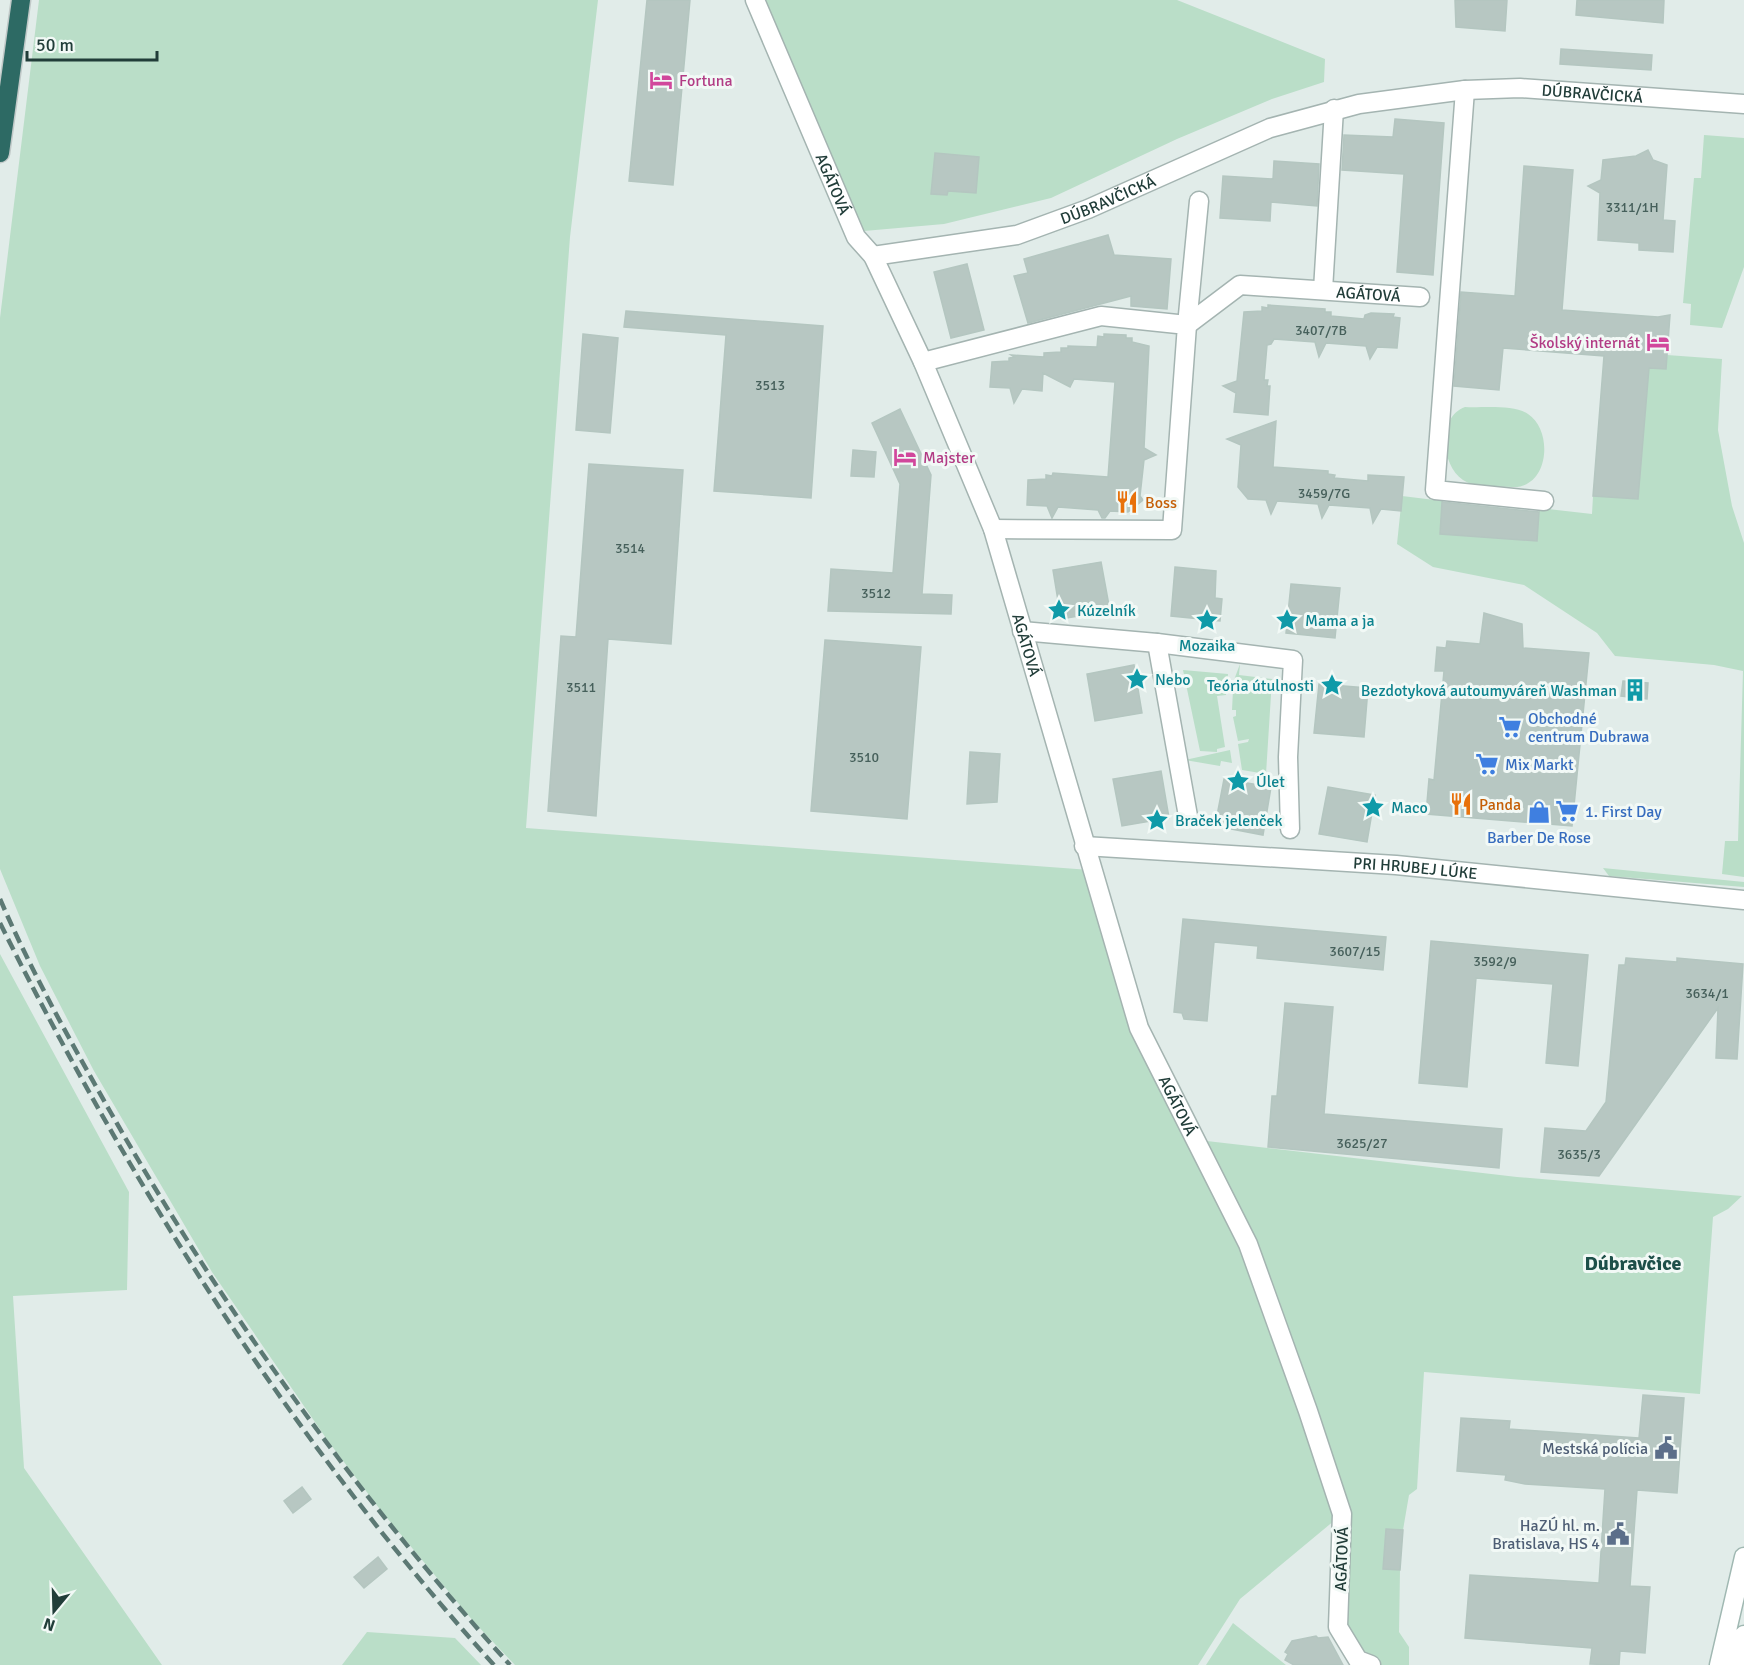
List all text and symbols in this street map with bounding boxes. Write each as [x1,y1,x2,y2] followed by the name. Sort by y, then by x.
[27,24,158,62] scale bar
[36,34,74,56] text: 50 m
[648,67,674,93] hotel icon: Fortuna
[679,71,733,91] place label: Fortuna
[1541,81,1644,108] street label: DÚBRAVČICKÁ
[811,151,854,218] street label: AGÁTOVÁ
[1058,171,1159,229] street label: DÚBRAVČICKÁ
[1605,199,1659,216] house number: 3311/1H
[1335,282,1401,307] street label: AGÁTOVÁ
[1295,322,1347,339] house number: 3407/7B
[1645,329,1671,355] hotel icon: Školský internát
[1530,333,1640,353] place label: Školský internát
[755,377,785,394] house number: 3513
[892,444,918,470] hotel icon: Majster
[923,448,975,468] place label: Majster
[1298,485,1350,502] house number: 3459/7G
[1114,489,1140,515] restaurant icon: Boss
[1145,493,1177,513] place label: Boss
[615,540,646,557] house number: 3514
[861,585,891,602] house number: 3512
[1046,597,1072,623] place icon: Kúzelník
[1077,601,1136,621] place label: Kúzelník
[1194,607,1220,633] place icon: Mozaika
[1274,607,1300,633] place icon: Mama a ja
[1007,611,1045,679] street label: AGÁTOVÁ
[1305,611,1375,631] place label: Mama a ja
[1179,636,1235,656] place label: Mozaika
[1124,666,1150,692] place icon: Nebo
[1155,670,1191,690] place label: Nebo
[1319,672,1345,698] place icon: Teória útulnosti
[1207,676,1314,696] place label: Teória útulnosti
[1622,677,1648,703] building icon: Bezdotyková autoumyváreň Washman
[566,679,596,696] house number: 3511
[1361,681,1617,701] place label: Bezdotyková autoumyváreň Washman
[1528,709,1649,747] place label: Obchodné centrum Dubrawa
[1497,714,1523,740] supermarket icon: Obchodné centrum Dubrawa
[849,749,879,766] house number: 3510
[1474,751,1500,777] supermarket icon: Mix Markt
[1505,755,1574,775] place label: Mix Markt
[1225,768,1251,794] place icon: Úlet
[1256,772,1285,792] place label: Úlet
[1448,791,1474,817] restaurant icon: Panda
[1360,794,1386,820] place icon: Maco
[1479,795,1521,815] place label: Panda
[1391,798,1428,818] place label: Maco
[1554,798,1580,824] supermarket icon: 1. First Day
[1526,799,1552,825] shop icon: Barber De Rose
[1585,802,1662,822] place label: 1. First Day
[1144,807,1170,833] place icon: Braček jelenček
[1175,811,1282,831] place label: Braček jelenček
[1487,828,1591,848] place label: Barber De Rose
[1353,853,1478,884] street label: PRI HRUBEJ LÚKE
[1329,943,1381,960] house number: 3607/15
[1473,953,1517,970] house number: 3592/9
[1685,985,1729,1002] house number: 3634/1
[1154,1072,1201,1139] street label: AGÁTOVÁ
[1336,1135,1388,1152] house number: 3625/27
[1557,1146,1601,1163] house number: 3635/3
[1584,1251,1682,1276] district label: Dúbravčice
[1653,1435,1679,1461] public building icon: Mestská polícia
[1542,1439,1648,1459] place label: Mestská polícia
[1492,1516,1600,1554] place label: HaZÚ hl. m. Bratislava, HS 4
[1605,1521,1631,1547] public building icon: HaZÚ hl. m. Bratislava, HS 4
[1331,1526,1353,1592] street label: AGÁTOVÁ
[24,1581,84,1641] north arrow
[41,1613,58,1636] text: N

